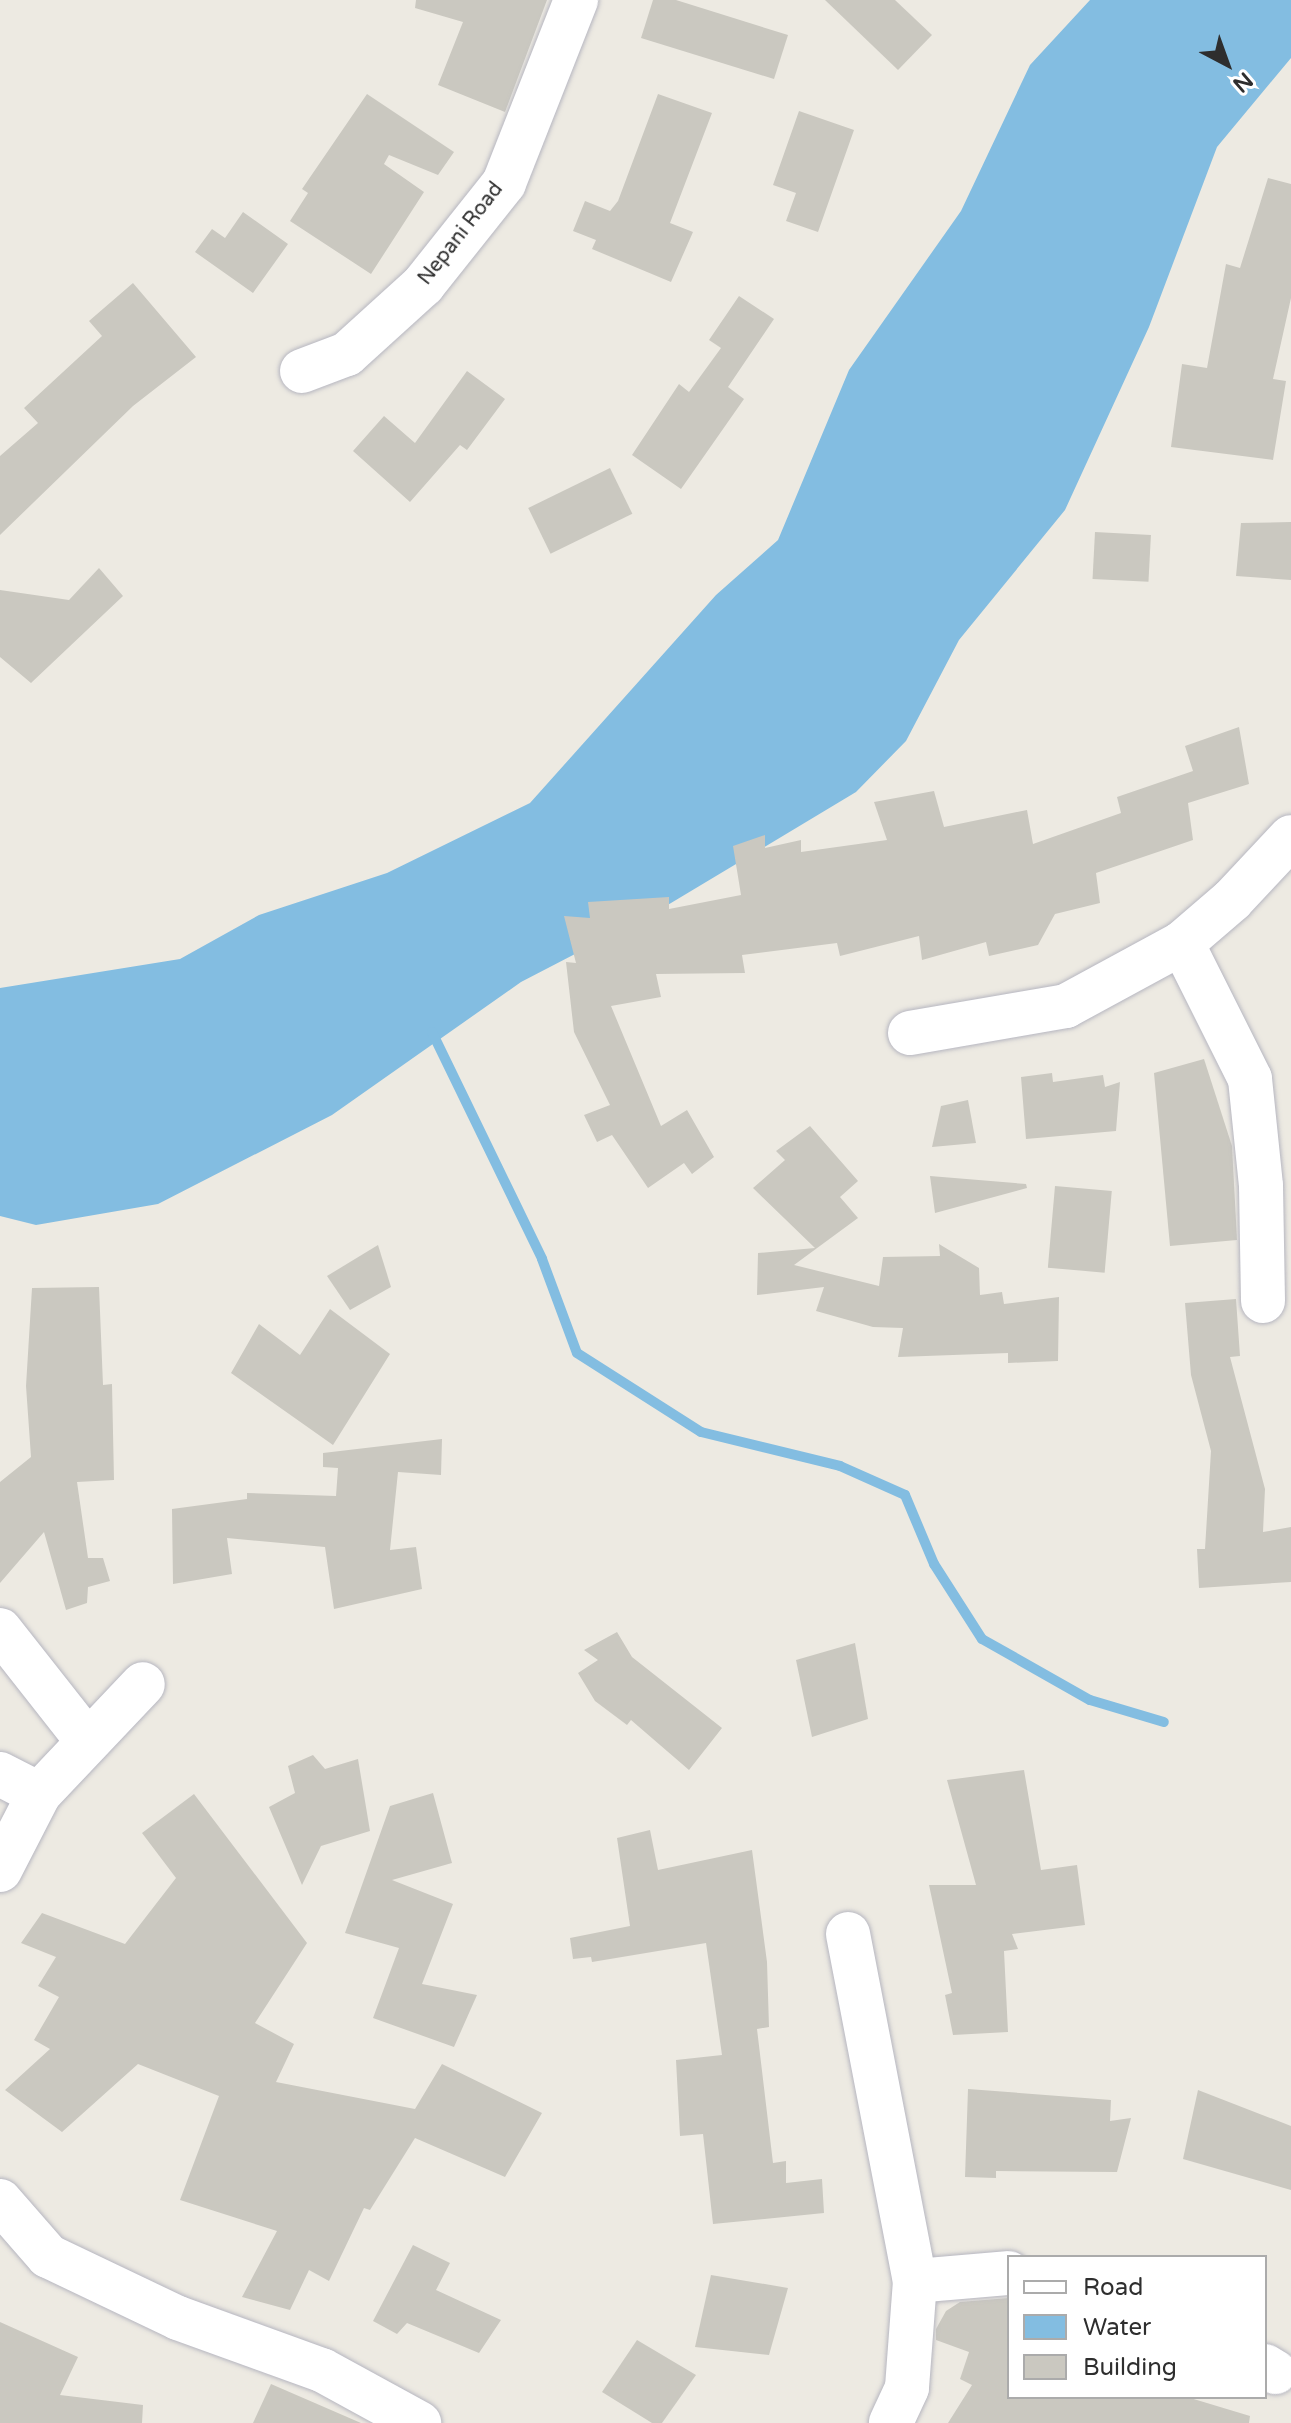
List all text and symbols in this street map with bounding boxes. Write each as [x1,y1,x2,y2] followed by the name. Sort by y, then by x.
[1187,24,1267,104] north arrow
[1228,66,1258,98] text: N
[414,178,508,290] street label: Nepani Road
[1007,2255,1267,2399] legend
[1083,2273,1143,2302] text: Road
[1083,2313,1151,2342] text: Water
[1083,2353,1177,2382] text: Building

